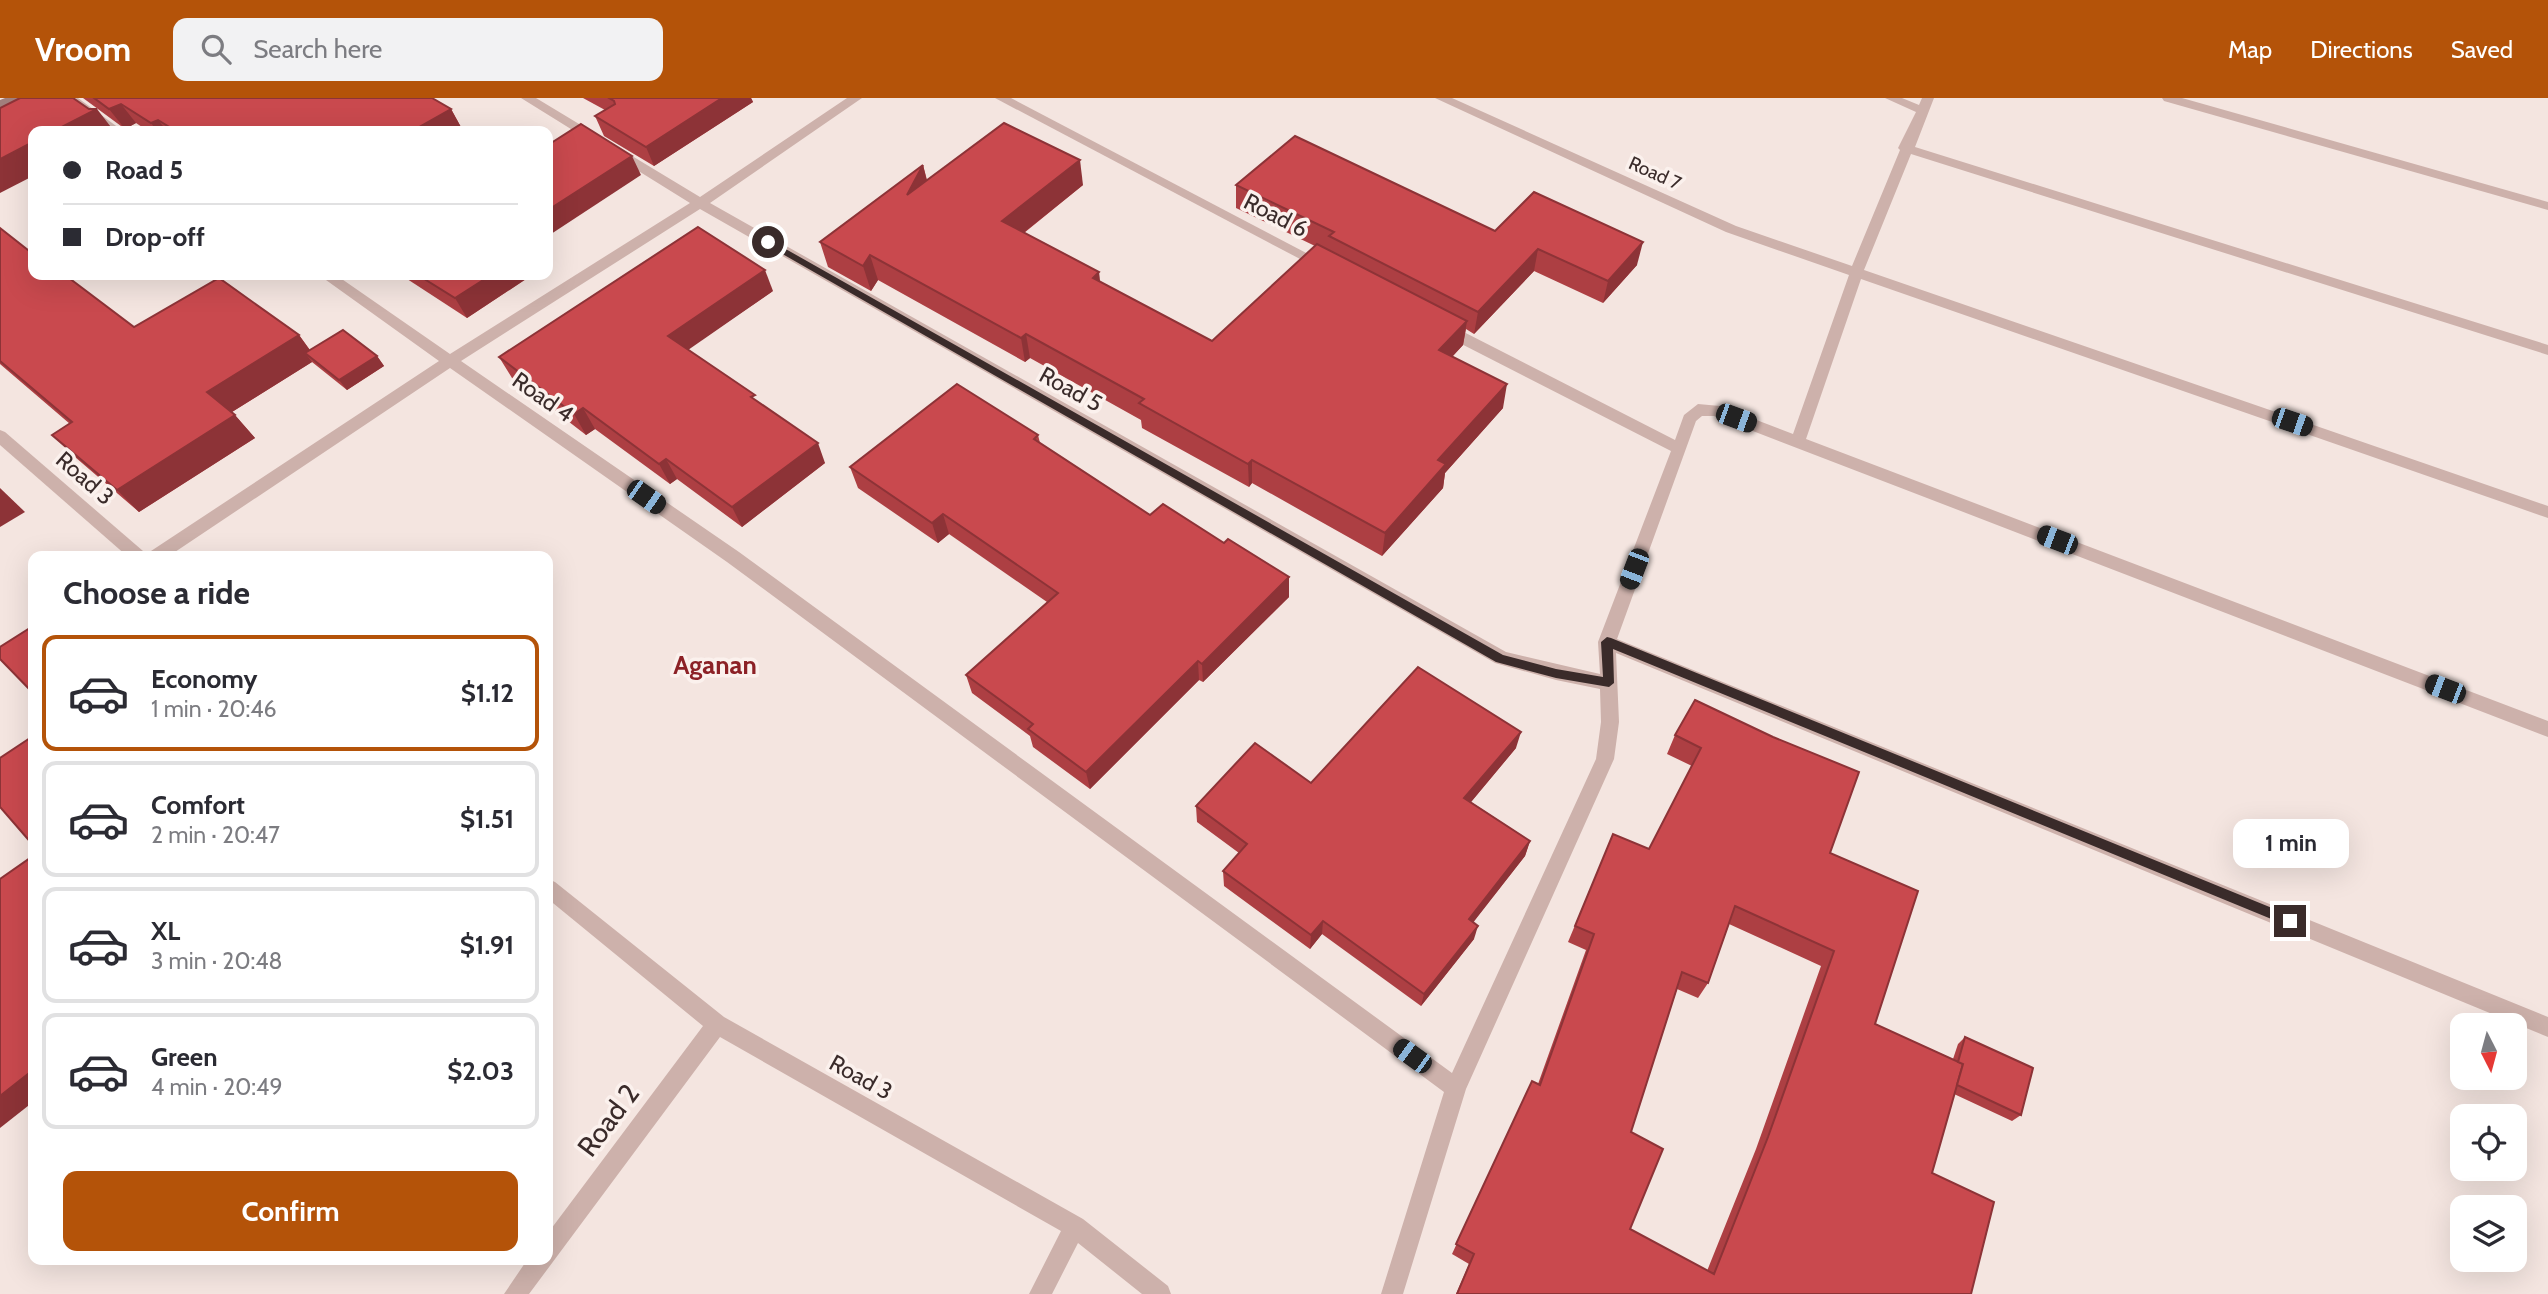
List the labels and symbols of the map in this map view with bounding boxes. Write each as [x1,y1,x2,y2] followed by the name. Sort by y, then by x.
[1625,151,1685,195] street label: Road 7
[1239,187,1313,243] street label: Road 6
[752,226,784,258] route start
[1035,360,1107,418] street label: Road 5
[507,366,579,428] street label: Road 4
[1713,401,1760,435] car
[2269,405,2316,439] car
[50,445,120,511] street label: Road 3
[623,476,670,518] car
[2034,523,2081,557] car
[1617,546,1652,592] car
[673,649,757,681] district label: Aganan
[2422,672,2469,706] car
[2232,820,2348,868] callout: 1 min
[2274,905,2306,937] route end
[2450,1013,2527,1090] north arrow
[1389,1035,1436,1077] car
[825,1048,897,1106] street label: Road 3
[570,1077,646,1163] street label: Road 2

